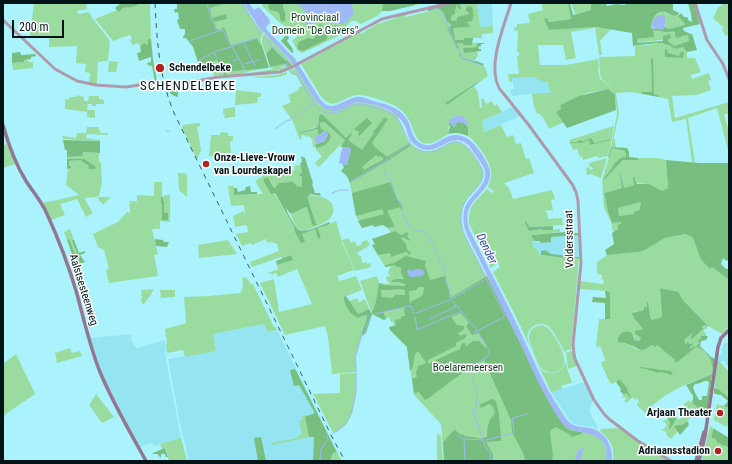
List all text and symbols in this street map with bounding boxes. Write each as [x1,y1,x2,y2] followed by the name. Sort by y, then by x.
[272,11,358,37] park label: Provinciaal Domein "De Gavers"
[14,12,66,38] scale bar
[19,20,49,34] text: 200 m
[169,61,231,75] place label: Schendelbeke
[154,62,166,74] marker: Schendelbeke
[140,79,236,95] district label: SCHENDELBEKE
[214,151,295,177] place label: Onze-Lieve-Vrouw van Lourdeskapel
[201,159,211,169] marker: Onze-Lieve-Vrouw van Lourdeskapel
[563,210,577,268] street label: Voldersstraat
[472,231,500,267] water label: Dender
[66,253,100,327] street label: Aalstsesteenweg
[433,361,503,375] park label: Boelaremeersen
[647,406,712,420] place label: Arjaan Theater
[715,408,725,418] marker: Arjaan Theater
[638,444,710,458] place label: Adriaansstadion
[713,446,723,456] marker: Adriaansstadion

